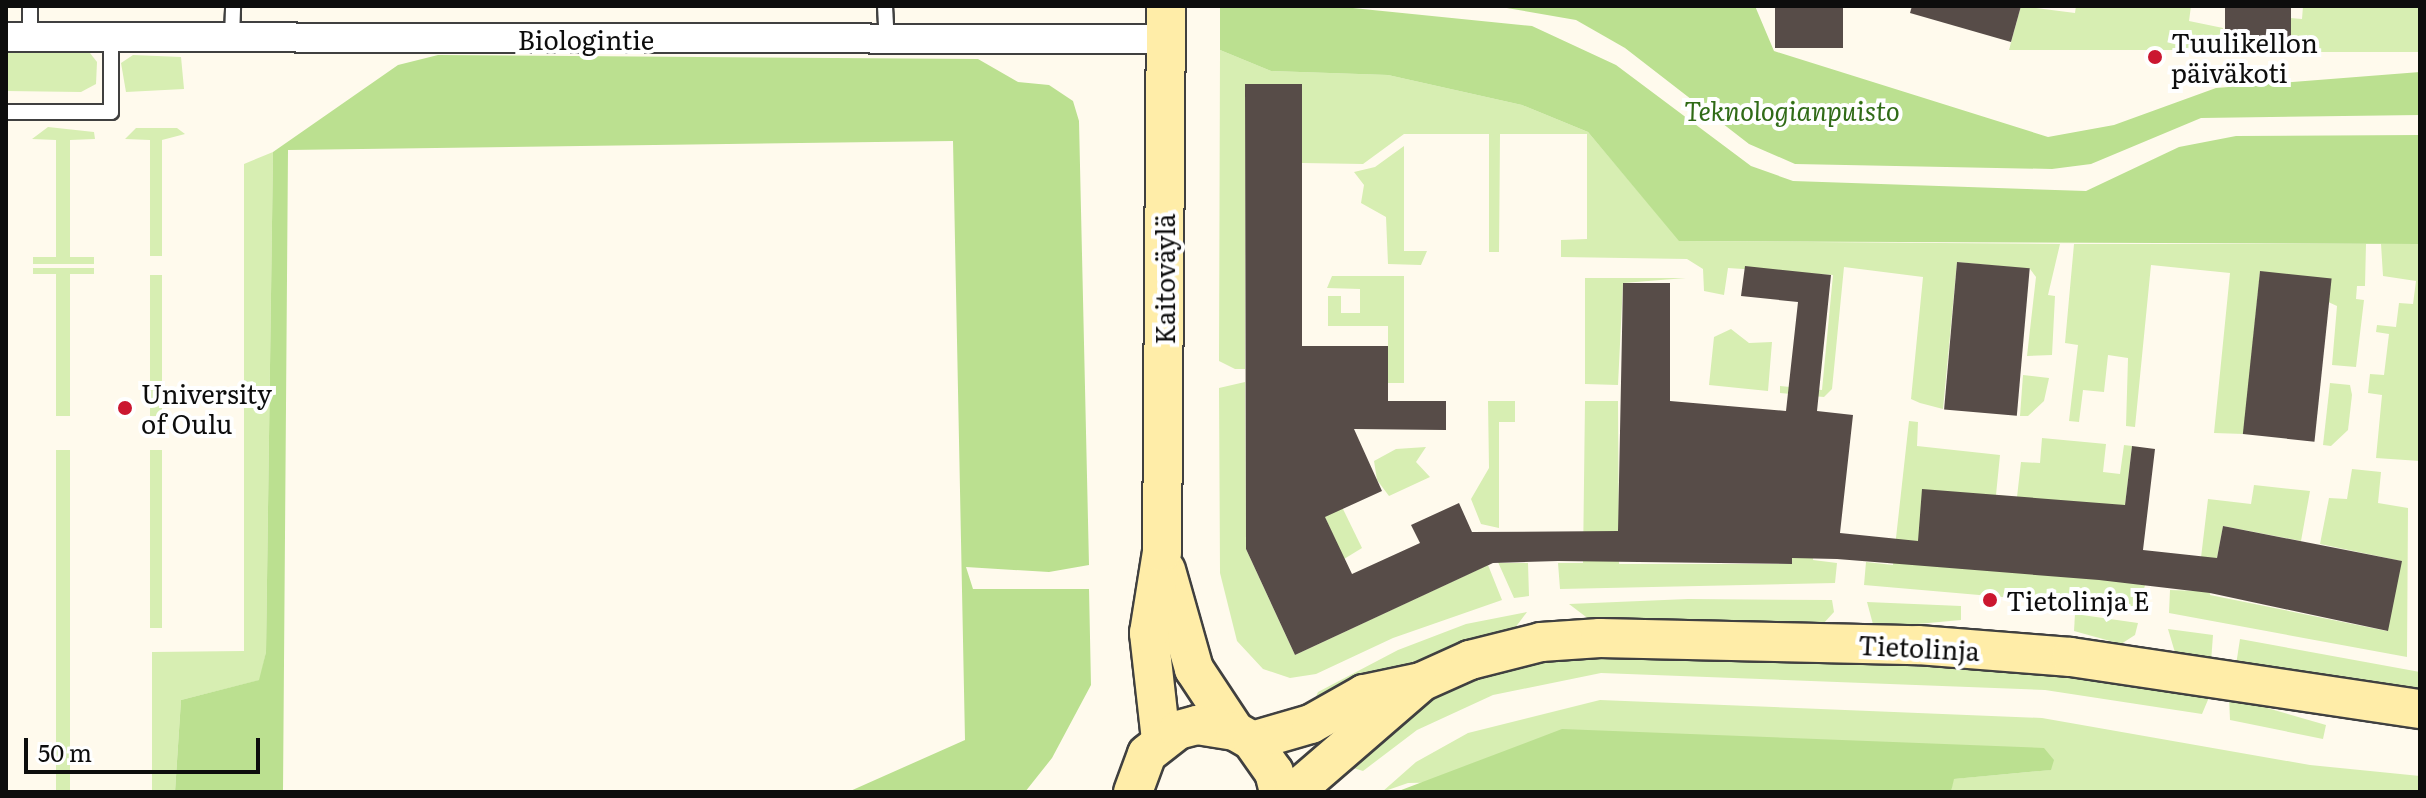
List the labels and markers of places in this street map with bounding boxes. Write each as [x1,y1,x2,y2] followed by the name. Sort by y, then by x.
[2171,26,2318,88] place label: Tuulikellon päiväkoti
[2146,48,2164,66] marker: Tuulikellon päiväkoti
[141,377,272,438] place label: University of Oulu
[116,399,134,417] marker: University of Oulu
[2006,584,2150,616] place label: Tietolinja E
[1981,591,1999,609] marker: Tietolinja E

